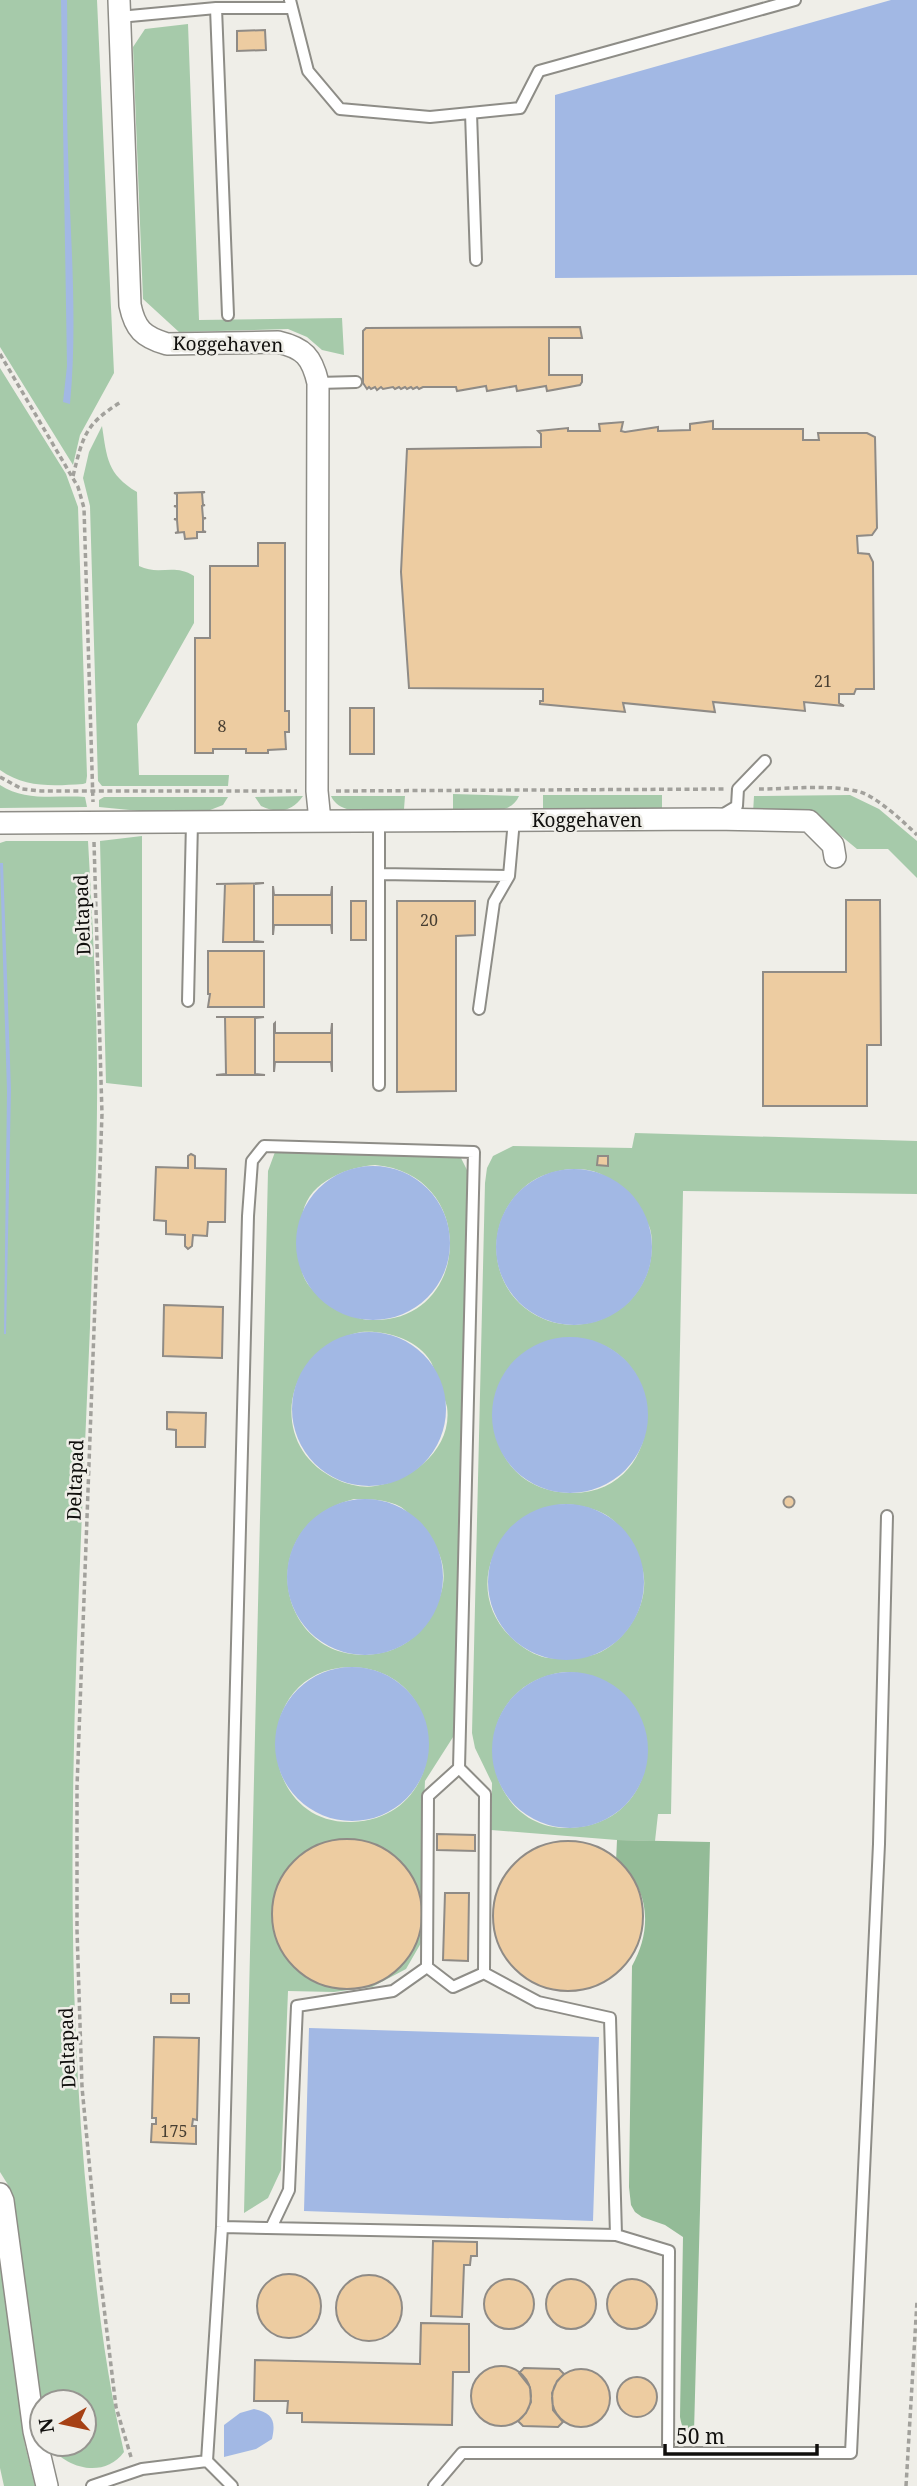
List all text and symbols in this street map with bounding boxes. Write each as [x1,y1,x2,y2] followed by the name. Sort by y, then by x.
[172,330,284,358] street label: Koggehaven
[814,670,832,692] house number: 21
[218,715,227,737] house number: 8
[532,807,642,833] street label: Koggehaven
[68,874,96,956] street label: Deltapad
[420,909,438,931] house number: 20
[61,1439,89,1521] street label: Deltapad
[53,2007,81,2089] street label: Deltapad
[161,2120,187,2142] house number: 175
[28,2388,98,2458] north arrow
[665,2412,817,2456] scale bar
[32,2416,60,2435] text: N
[676,2422,725,2450] text: 50 m

